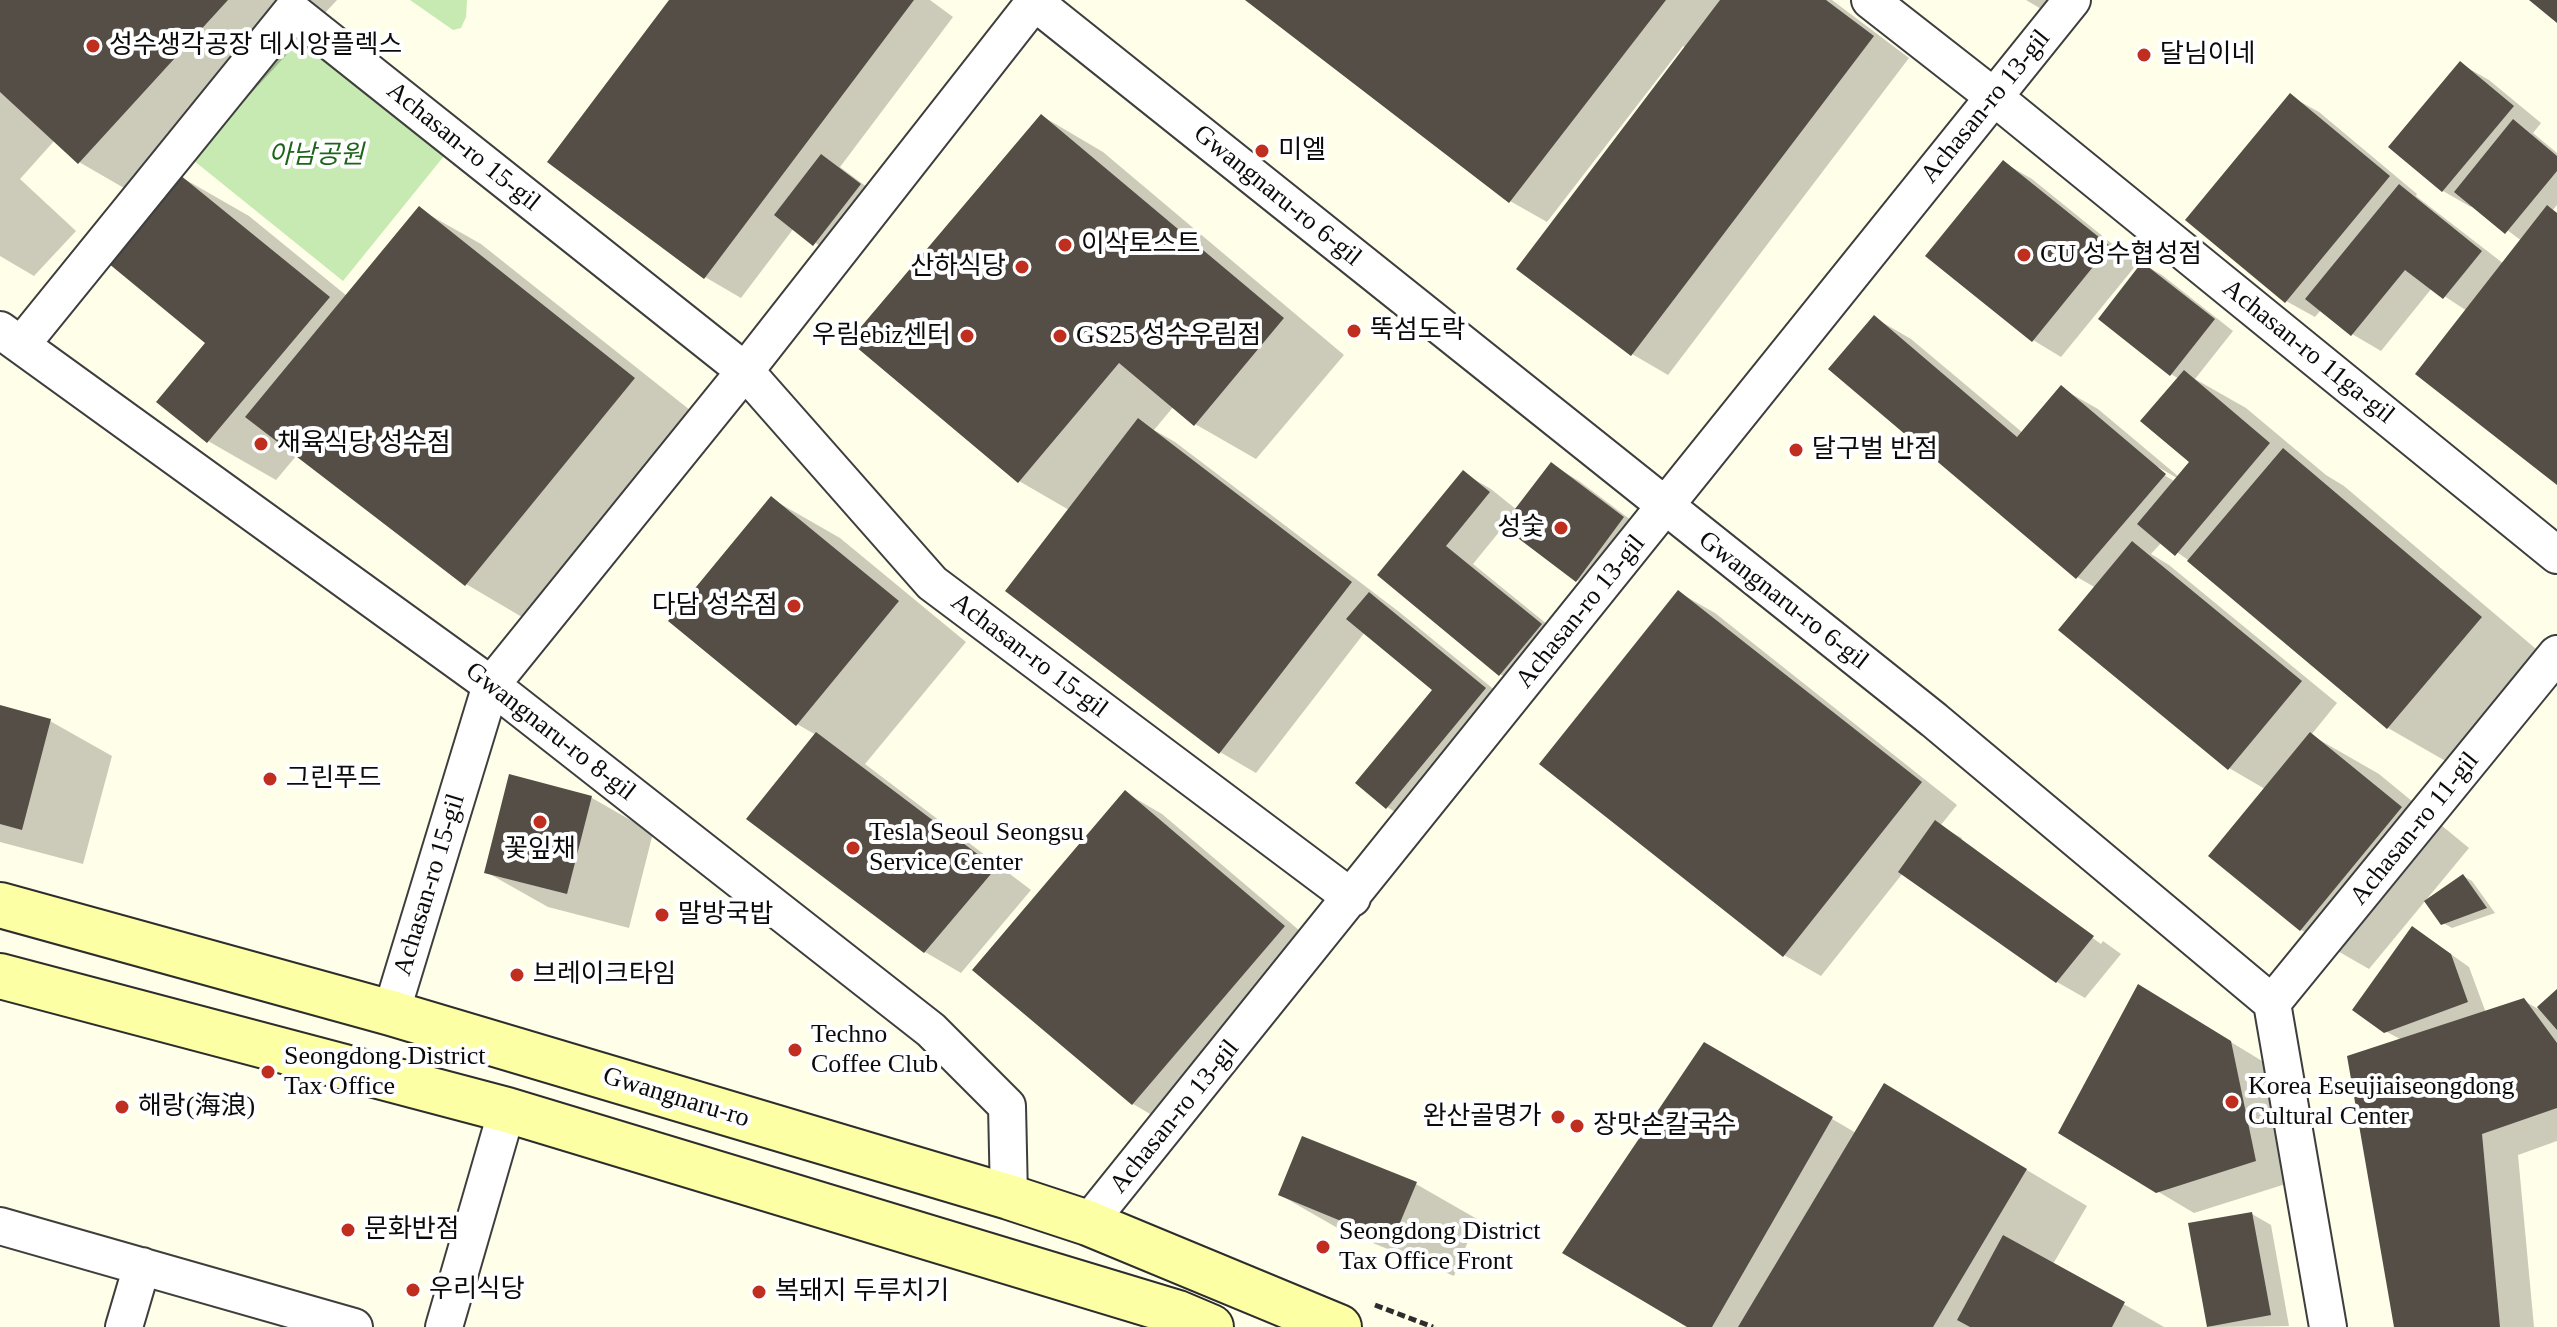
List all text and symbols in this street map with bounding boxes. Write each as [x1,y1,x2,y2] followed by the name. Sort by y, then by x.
[1915,24,2057,190] street label: Achasan-ro 13-gil
[109,30,403,62] place label: 성수생각공장 데시앙플렉스
[84,37,102,55] marker: 성수생각공장 데시앙플렉스
[2160,39,2256,71] place label: 달님이네
[2135,46,2153,64] marker: 달님이네
[380,76,546,218] street label: Achasan-ro 15-gil
[1187,119,1367,273] street label: Gwangnaru-ro 6-gil
[1278,135,1326,167] place label: 미엘
[268,140,364,172] park label: 아남공원
[1253,142,1271,160] marker: 미엘
[1081,229,1201,261] place label: 이삭토스트
[1056,236,1074,254] marker: 이삭토스트
[2040,239,2202,271] place label: CU 성수협성점
[2015,246,2033,264] marker: CU 성수협성점
[910,251,1006,283] place label: 산하식당
[1013,258,1031,276] marker: 산하식당
[2216,273,2400,431] street label: Achasan-ro 11ga-gil
[1370,315,1466,347] place label: 뚝섬도락
[812,320,951,352] place label: 우림ebiz센터
[1076,320,1261,352] place label: GS25 성수우림점
[1345,322,1363,340] marker: 뚝섬도락
[958,327,976,345] marker: 우림ebiz센터
[1051,327,1069,345] marker: GS25 성수우림점
[277,428,451,460] place label: 채육식당 성수점
[1812,434,1938,466] place label: 달구벌 반점
[252,435,270,453] marker: 채육식당 성수점
[1787,441,1805,459] marker: 달구벌 반점
[1497,512,1545,544] place label: 성숯
[1552,519,1570,537] marker: 성숯
[1692,525,1874,677] street label: Gwangnaru-ro 6-gil
[1510,529,1652,695] street label: Achasan-ro 13-gil
[944,587,1114,725] street label: Achasan-ro 15-gil
[652,590,778,622] place label: 다담 성수점
[785,597,803,615] marker: 다담 성수점
[459,656,641,808] street label: Gwangnaru-ro 8-gil
[2344,746,2486,912] street label: Achasan-ro 11-gil
[286,763,382,795] place label: 그린푸드
[261,770,279,788] marker: 그린푸드
[388,790,472,980] street label: Achasan-ro 15-gil
[531,813,549,831] marker: 꽃잎채
[869,817,1084,878] place label: Tesla Seoul Seongsu Service Center
[504,834,576,866] place label: 꽃잎채
[844,839,862,857] marker: Tesla Seoul Seongsu Service Center
[678,899,774,931] place label: 말방국밥
[653,906,671,924] marker: 말방국밥
[533,959,677,991] place label: 브레이크타임
[508,966,526,984] marker: 브레이크타임
[811,1019,938,1080] place label: Techno Coffee Club
[1104,1034,1246,1200] street label: Achasan-ro 13-gil
[284,1041,485,1102] place label: Seongdong District Tax Office
[786,1041,804,1059] marker: Techno Coffee Club
[599,1061,753,1135] street label: Gwangnaru-ro
[259,1063,277,1081] marker: Seongdong District Tax Office
[2248,1071,2514,1132] place label: Korea Eseujiaiseongdong Cultural Center
[138,1091,255,1123] place label: 해랑(海浪)
[2223,1093,2241,1111] marker: Korea Eseujiaiseongdong Cultural Center
[113,1098,131,1116] marker: 해랑(海浪)
[1422,1101,1542,1133] place label: 완산골명가
[1549,1108,1567,1126] marker: 완산골명가
[1593,1110,1737,1142] place label: 장맛손칼국수
[1568,1117,1586,1135] marker: 장맛손칼국수
[364,1214,460,1246] place label: 문화반점
[1339,1216,1540,1278] place label: Seongdong District Tax Office Front
[339,1221,357,1239] marker: 문화반점
[1314,1238,1332,1256] marker: Seongdong District Tax Office Front
[429,1274,525,1306] place label: 우리식당
[775,1276,949,1308] place label: 복돼지 두루치기
[404,1281,422,1299] marker: 우리식당
[750,1283,768,1301] marker: 복돼지 두루치기

